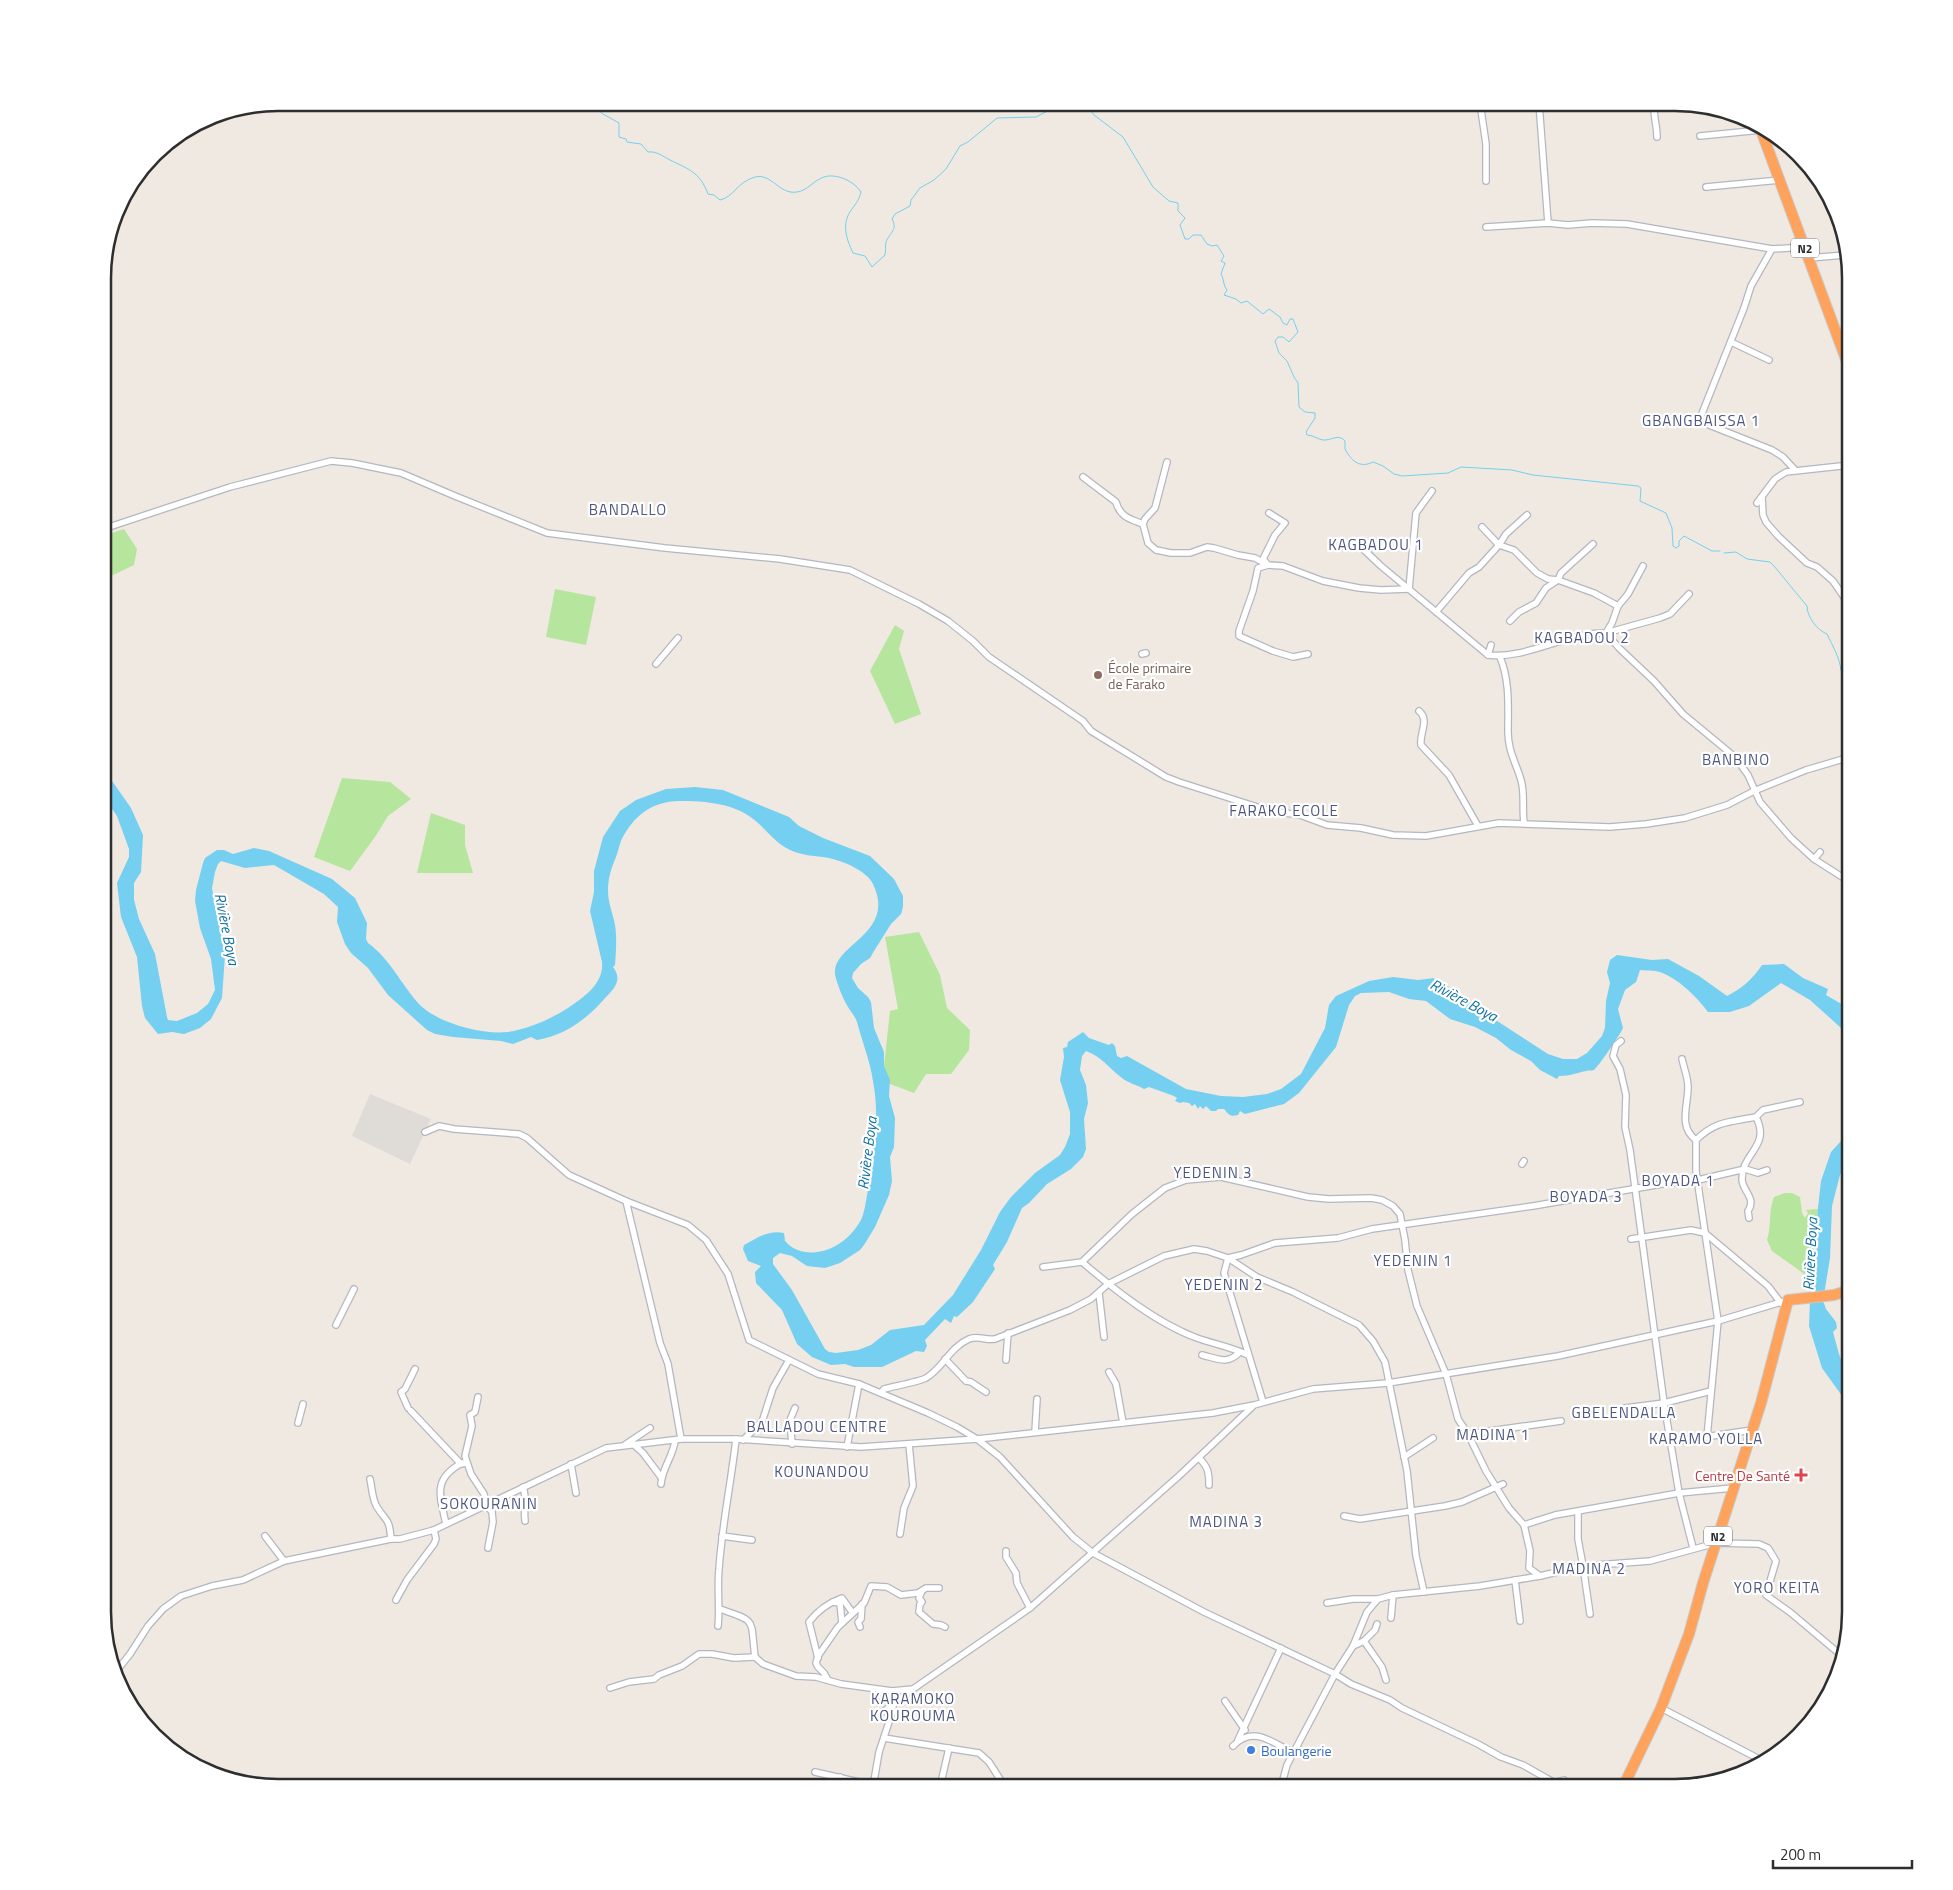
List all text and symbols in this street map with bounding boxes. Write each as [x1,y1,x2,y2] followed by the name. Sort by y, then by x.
[1791,238,1819,258] road number: N2
[1642,409,1760,432] district label: GBANGBAISSA 1
[589,498,667,521] district label: BANDALLO
[1328,533,1424,556] district label: KAGBADOU 1
[1534,626,1630,649] district label: KAGBADOU 2
[1108,657,1191,694] place label: École primaire de Farako
[1092,669,1104,681] marker: École primaire de Farako
[1702,748,1770,771] district label: BANBINO
[1229,799,1339,822] district label: FARAKO ECOLE
[209,891,246,969] water label: Rivière Boya
[1426,973,1503,1028] water label: Rivière Boya
[851,1114,883,1191] water label: Rivière Boya
[1173,1161,1253,1184] district label: YEDENIN 3
[1641,1169,1715,1192] district label: BOYADA 1
[1549,1185,1623,1208] district label: BOYADA 3
[1797,1215,1823,1291] water label: Rivière Boya
[1373,1249,1453,1272] district label: YEDENIN 1
[1184,1273,1264,1296] district label: YEDENIN 2
[1571,1401,1677,1424] district label: GBELENDALLA
[747,1415,887,1438] district label: BALLADOU CENTRE
[1456,1423,1530,1446] district label: MADINA 1
[1649,1427,1763,1450] district label: KARAMO YOLLA
[774,1460,870,1483] district label: KOUNANDOU
[1695,1465,1790,1486] place label: Centre De Santé
[1794,1468,1808,1482] marker: Centre De Santé
[440,1492,538,1515] district label: SOKOURANIN
[1189,1510,1263,1533] district label: MADINA 3
[1704,1526,1732,1545] road number: N2
[1552,1557,1626,1580] district label: MADINA 2
[1734,1576,1820,1599] district label: YORO KEITA
[870,1687,956,1727] district label: KARAMOKO KOUROUMA
[1261,1740,1331,1761] place label: Boulangerie
[1245,1744,1257,1756] marker: Boulangerie
[1773,1838,1912,1870] scale bar
[1780,1843,1821,1866] text: 200 m

